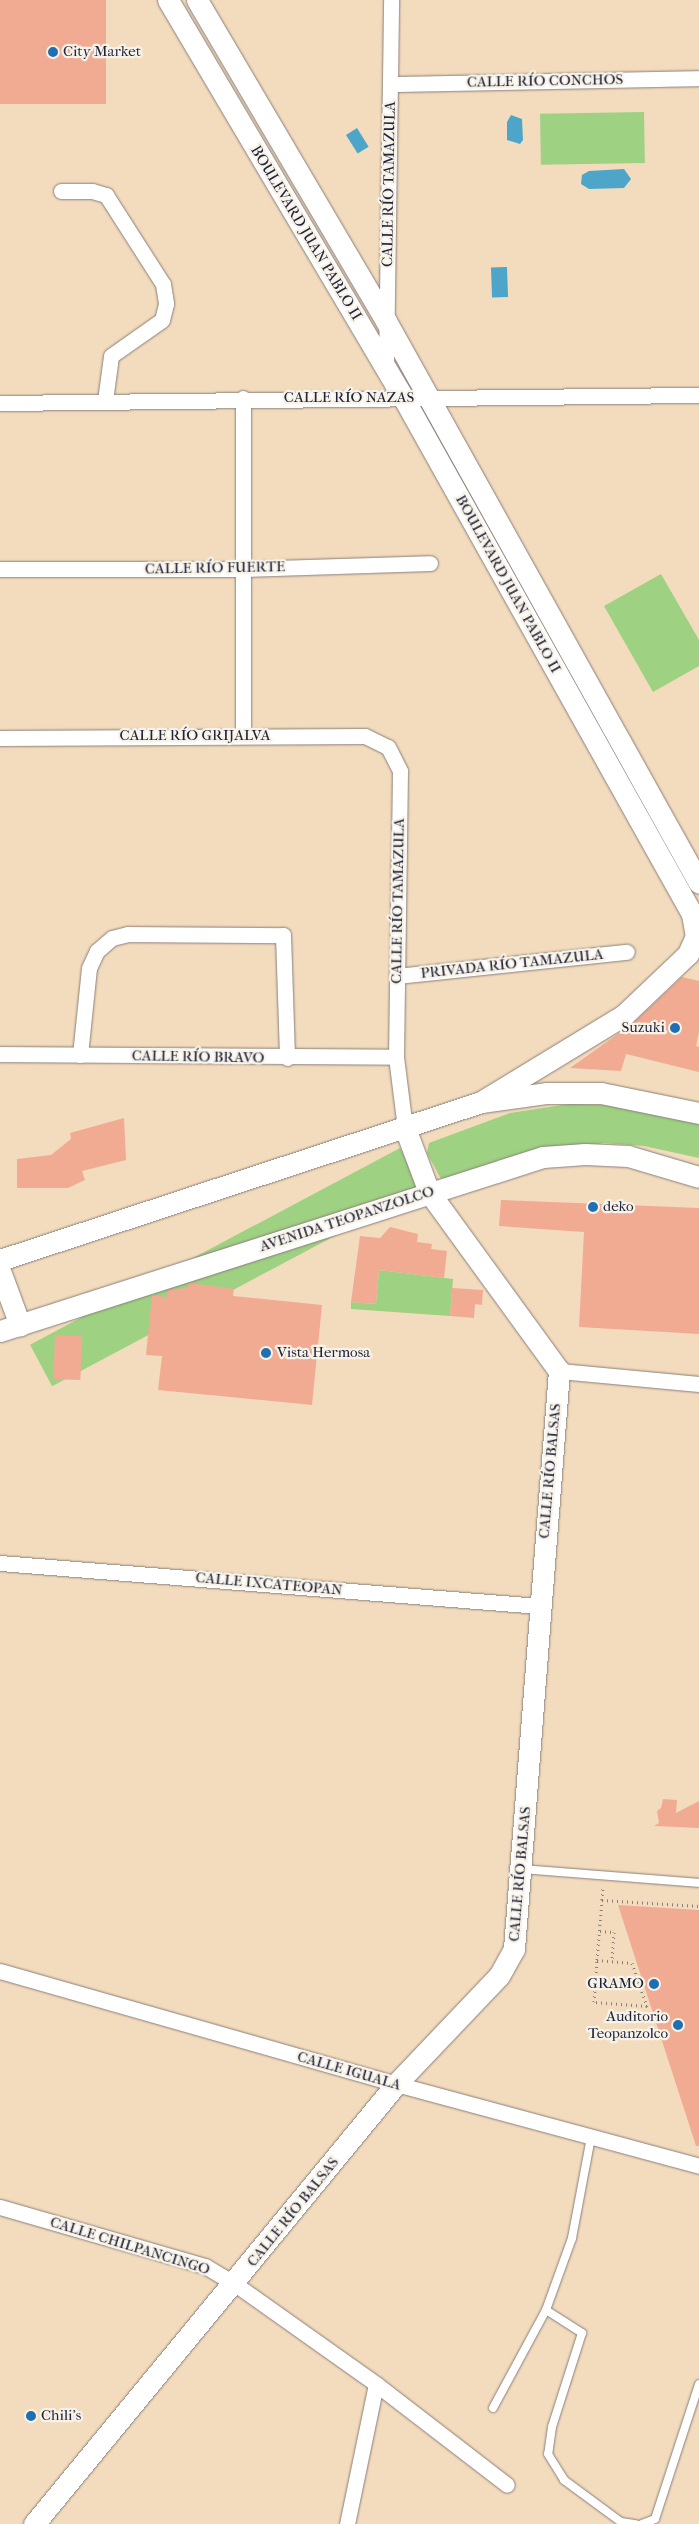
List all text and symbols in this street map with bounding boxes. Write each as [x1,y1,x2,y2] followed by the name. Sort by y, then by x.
[63,43,141,61] place label: City Market
[47,46,59,58] marker: City Market
[467,71,623,91] street label: CALLE RÍO CONCHOS
[379,101,399,267] street label: CALLE RÍO TAMAZULA
[247,142,365,324] street label: BOULEVARD JUAN PABLO II
[284,389,414,407] street label: CALLE RÍO NAZAS
[451,492,565,676] street label: BOULEVARD JUAN PABLO II
[145,558,285,578] street label: CALLE RÍO FUERTE
[120,727,270,745] street label: CALLE RÍO GRIJALVA
[388,818,408,984] street label: CALLE RÍO TAMAZULA
[420,945,604,983] street label: PRIVADA RÍO TAMAZULA
[622,1019,665,1037] place label: Suzuki
[669,1022,681,1034] marker: Suzuki
[132,1047,264,1067] street label: CALLE RÍO BRAVO
[257,1182,437,1256] street label: AVENIDA TEOPANZOLCO
[603,1198,634,1216] place label: deko
[587,1201,599,1213] marker: deko
[277,1344,370,1362] place label: Vista Hermosa
[259,1346,273,1360] marker: Vista Hermosa
[535,1403,565,1539] street label: CALLE RÍO BALSAS
[195,1569,343,1599] street label: CALLE IXCATEOPAN
[505,1806,535,1942] street label: CALLE RÍO BALSAS
[587,1975,644,1993] place label: GRAMO
[648,1978,660,1990] marker: GRAMO
[588,2007,668,2042] place label: Auditorio Teopanzolco
[672,2019,684,2031] marker: Auditorio Teopanzolco
[295,2048,403,2094] street label: CALLE IGUALA
[243,2154,343,2270] street label: CALLE RÍO BALSAS
[48,2213,212,2279] street label: CALLE CHILPANCINGO
[41,2407,81,2425] place label: Chili's
[25,2410,37,2422] marker: Chili's

